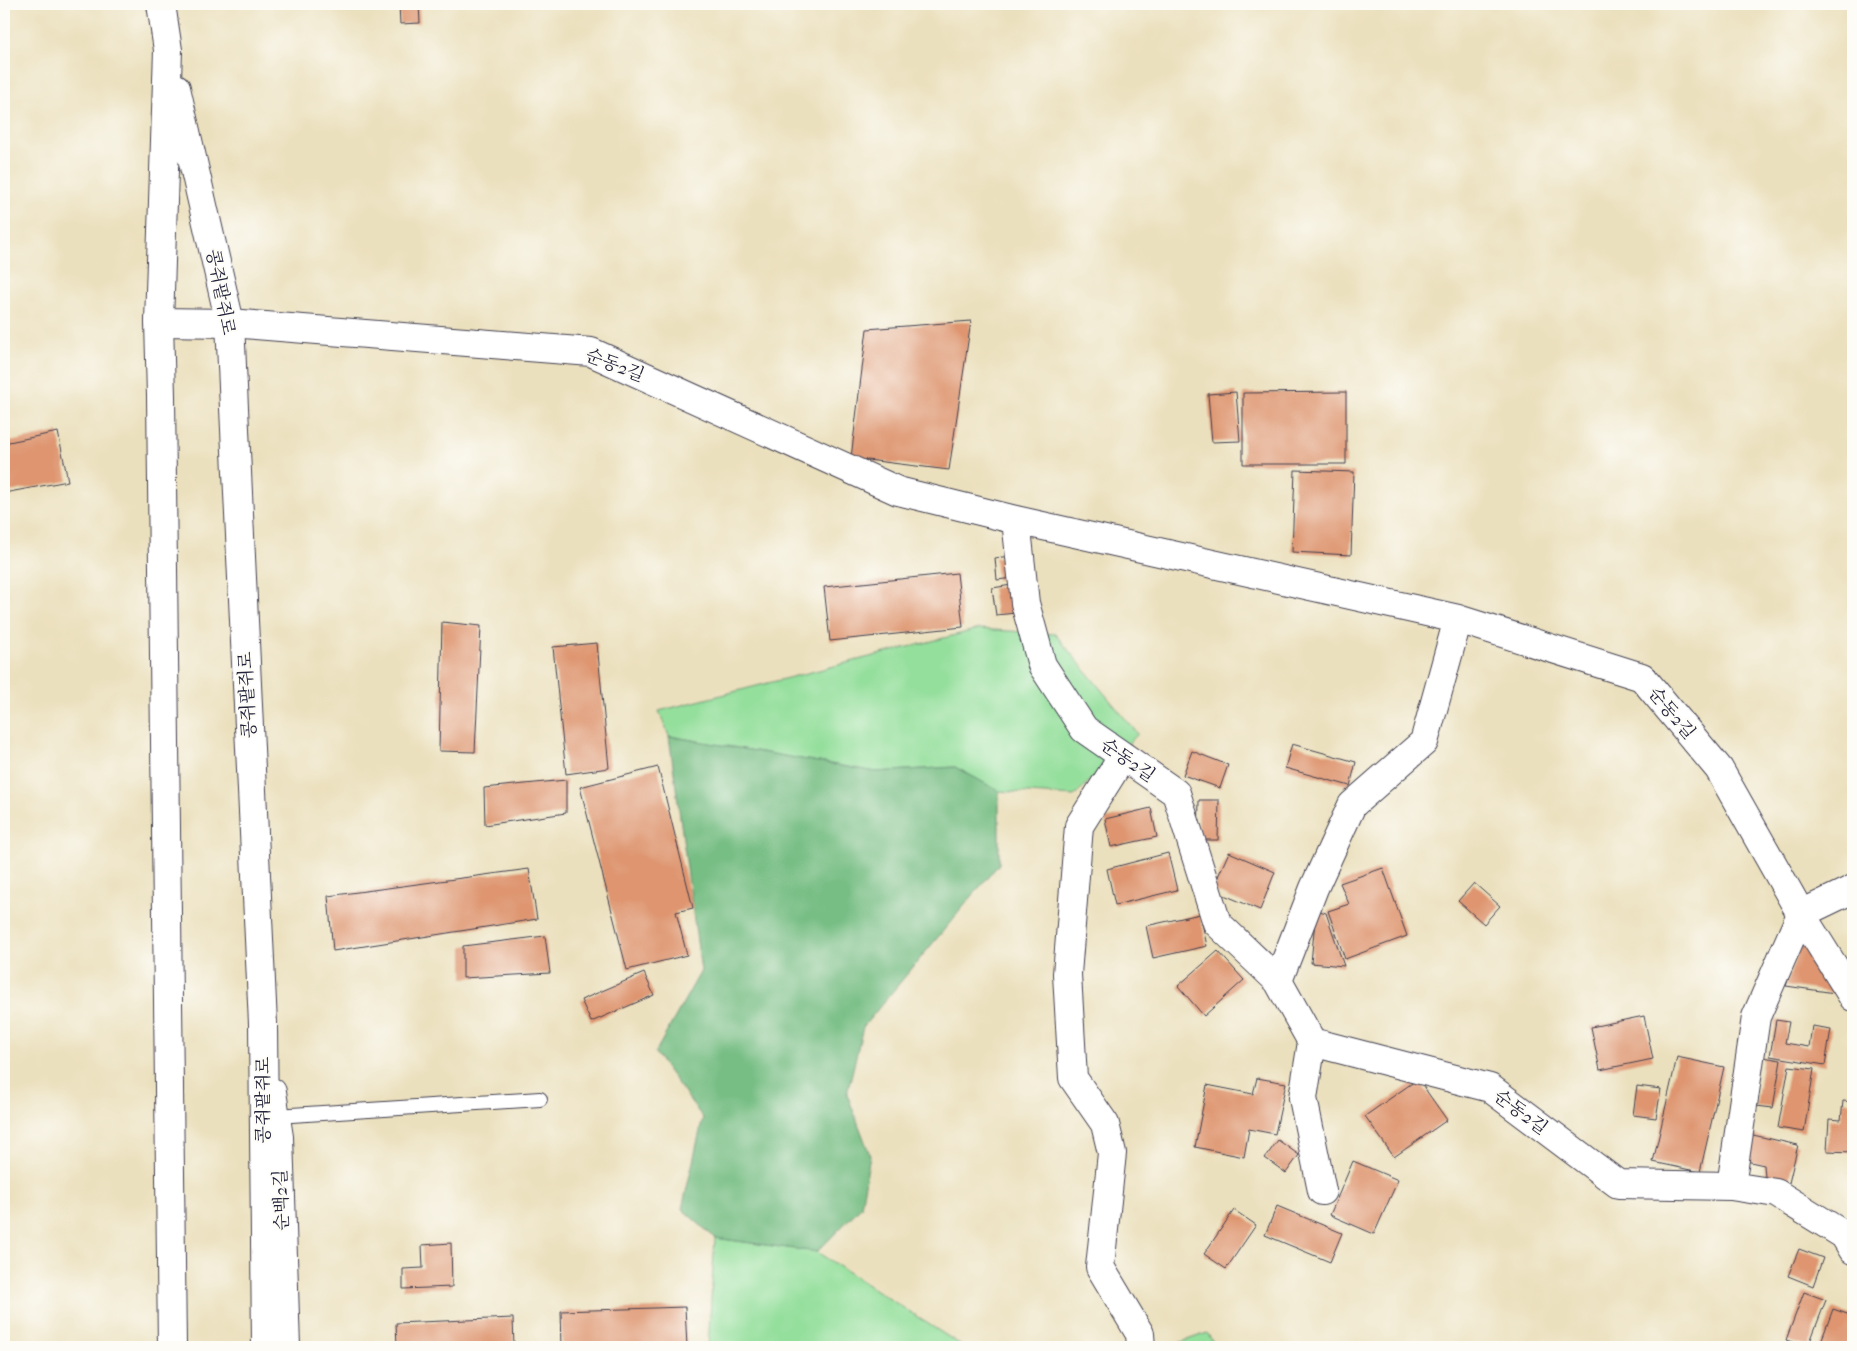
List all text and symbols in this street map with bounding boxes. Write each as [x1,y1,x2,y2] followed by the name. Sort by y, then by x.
[202,247,239,337] street label: 콩쥐팥쥐로
[582,345,647,386] street label: 순동2길
[235,651,260,739] street label: 콩쥐팥쥐로
[1644,683,1699,744] street label: 순동2길
[1097,734,1159,787] street label: 순동2길
[253,1057,274,1143] street label: 콩쥐팥쥐로
[1490,1086,1552,1139] street label: 순동2길
[270,1169,293,1231] street label: 순백2길

